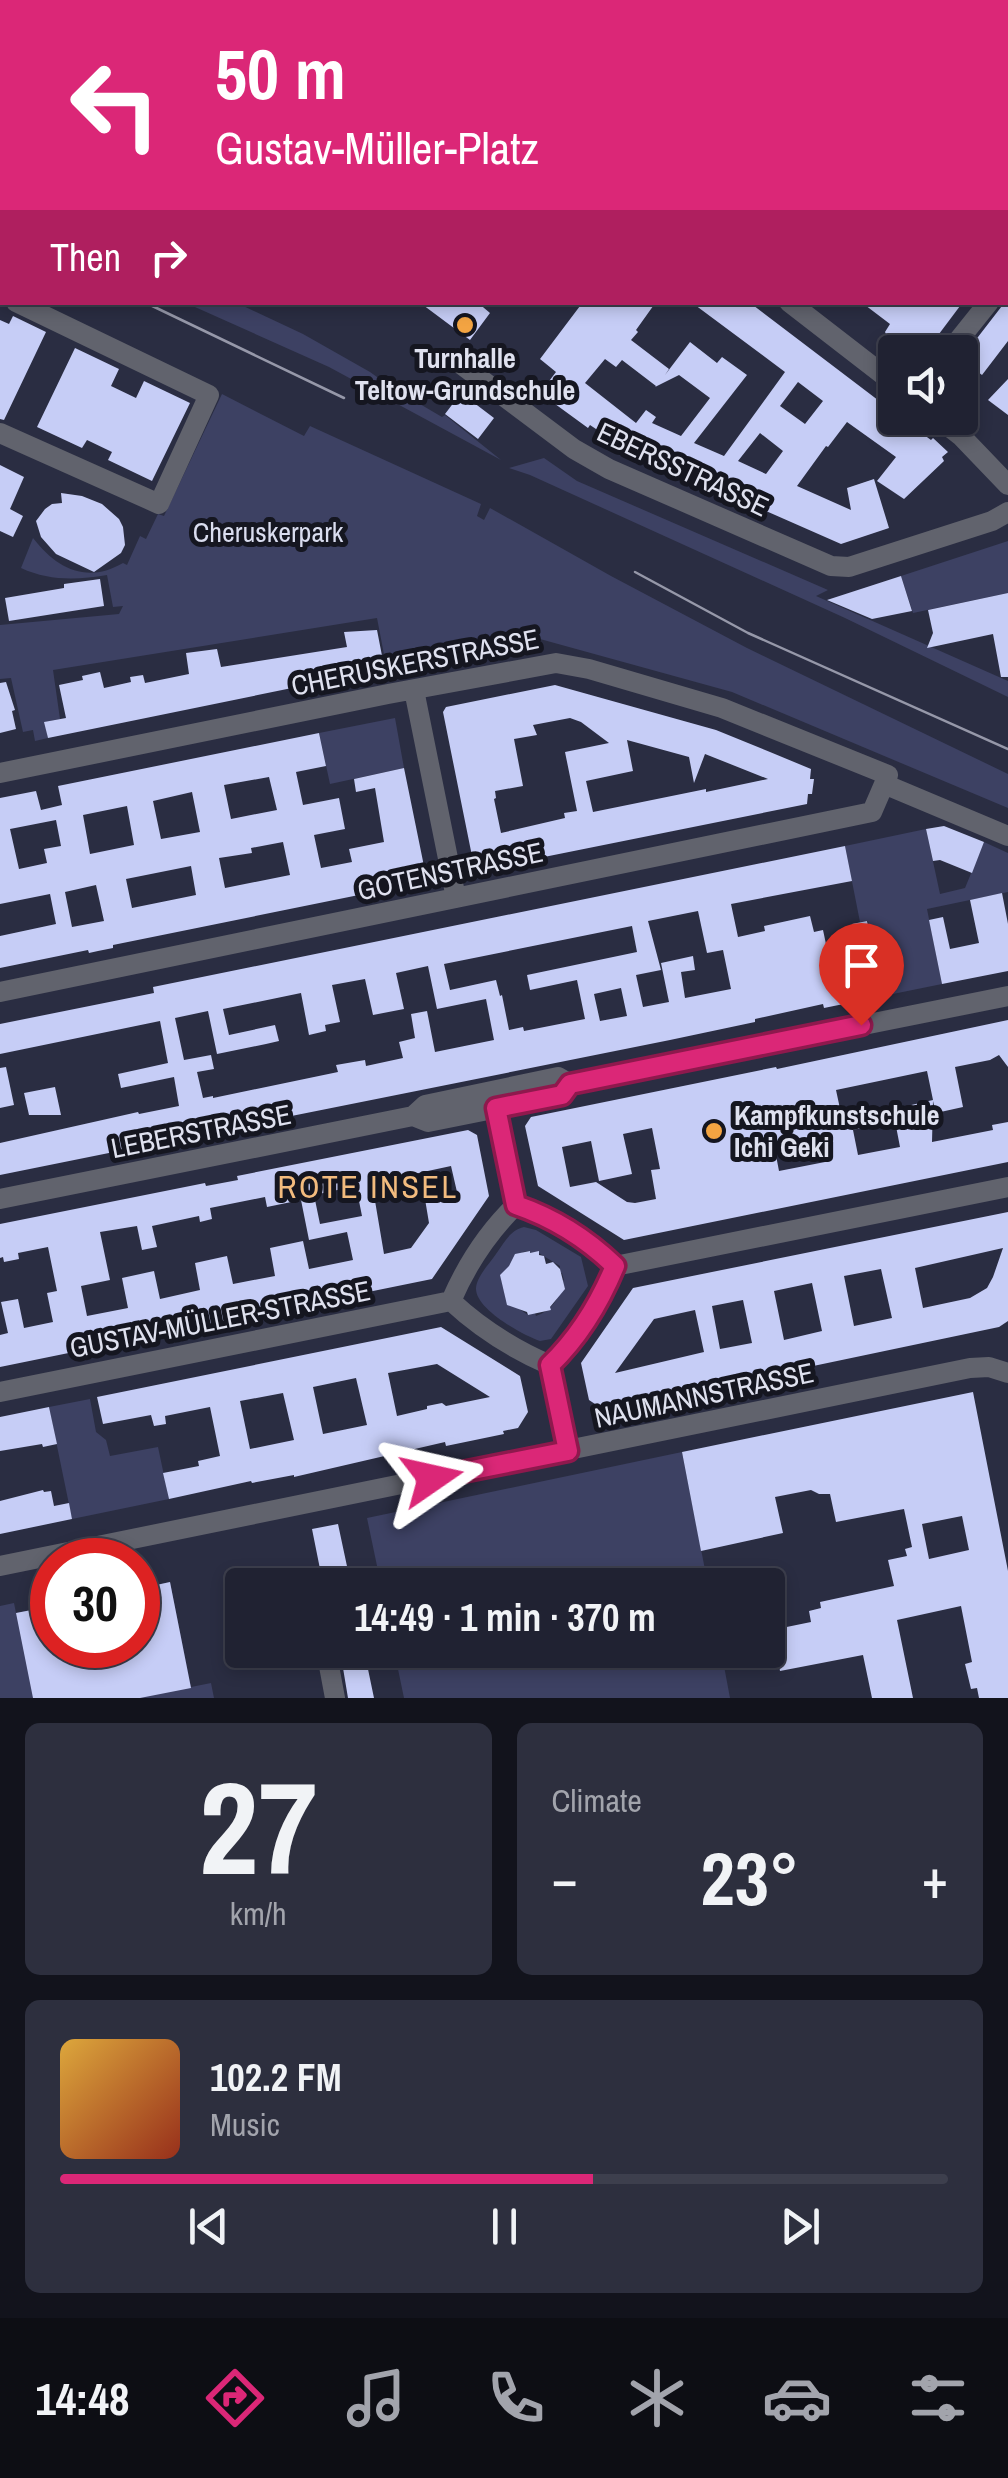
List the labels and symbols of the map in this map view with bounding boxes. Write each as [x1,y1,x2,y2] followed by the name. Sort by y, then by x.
[454,314,476,336] marker: Turnhalle Teltow-Grundschule
[355,339,575,409] place label: Turnhalle Teltow-Grundschule
[591,413,775,525] street label: EBERSSTRASSE
[193,513,344,551] park label: Cheruskerpark
[288,619,542,705] street label: CHERUSKERSTRASSE
[354,833,546,909] street label: GOTENSTRASSE
[819,923,904,1026] pin
[108,1095,294,1167] street label: LEBERSTRASSE
[734,1096,939,1166] place label: Kampfkunstschule Ichi Geki
[703,1120,725,1142] marker: Kampfkunstschule Ichi Geki
[277,1165,459,1208] district label: ROTE INSEL
[66,1271,374,1367] street label: GUSTAV-MÜLLER-STRASSE
[591,1353,817,1437] street label: NAUMANNSTRASSE
[380,1426,484,1530] position arrow
[30,1538,160,1668] speed limit sign: 30

